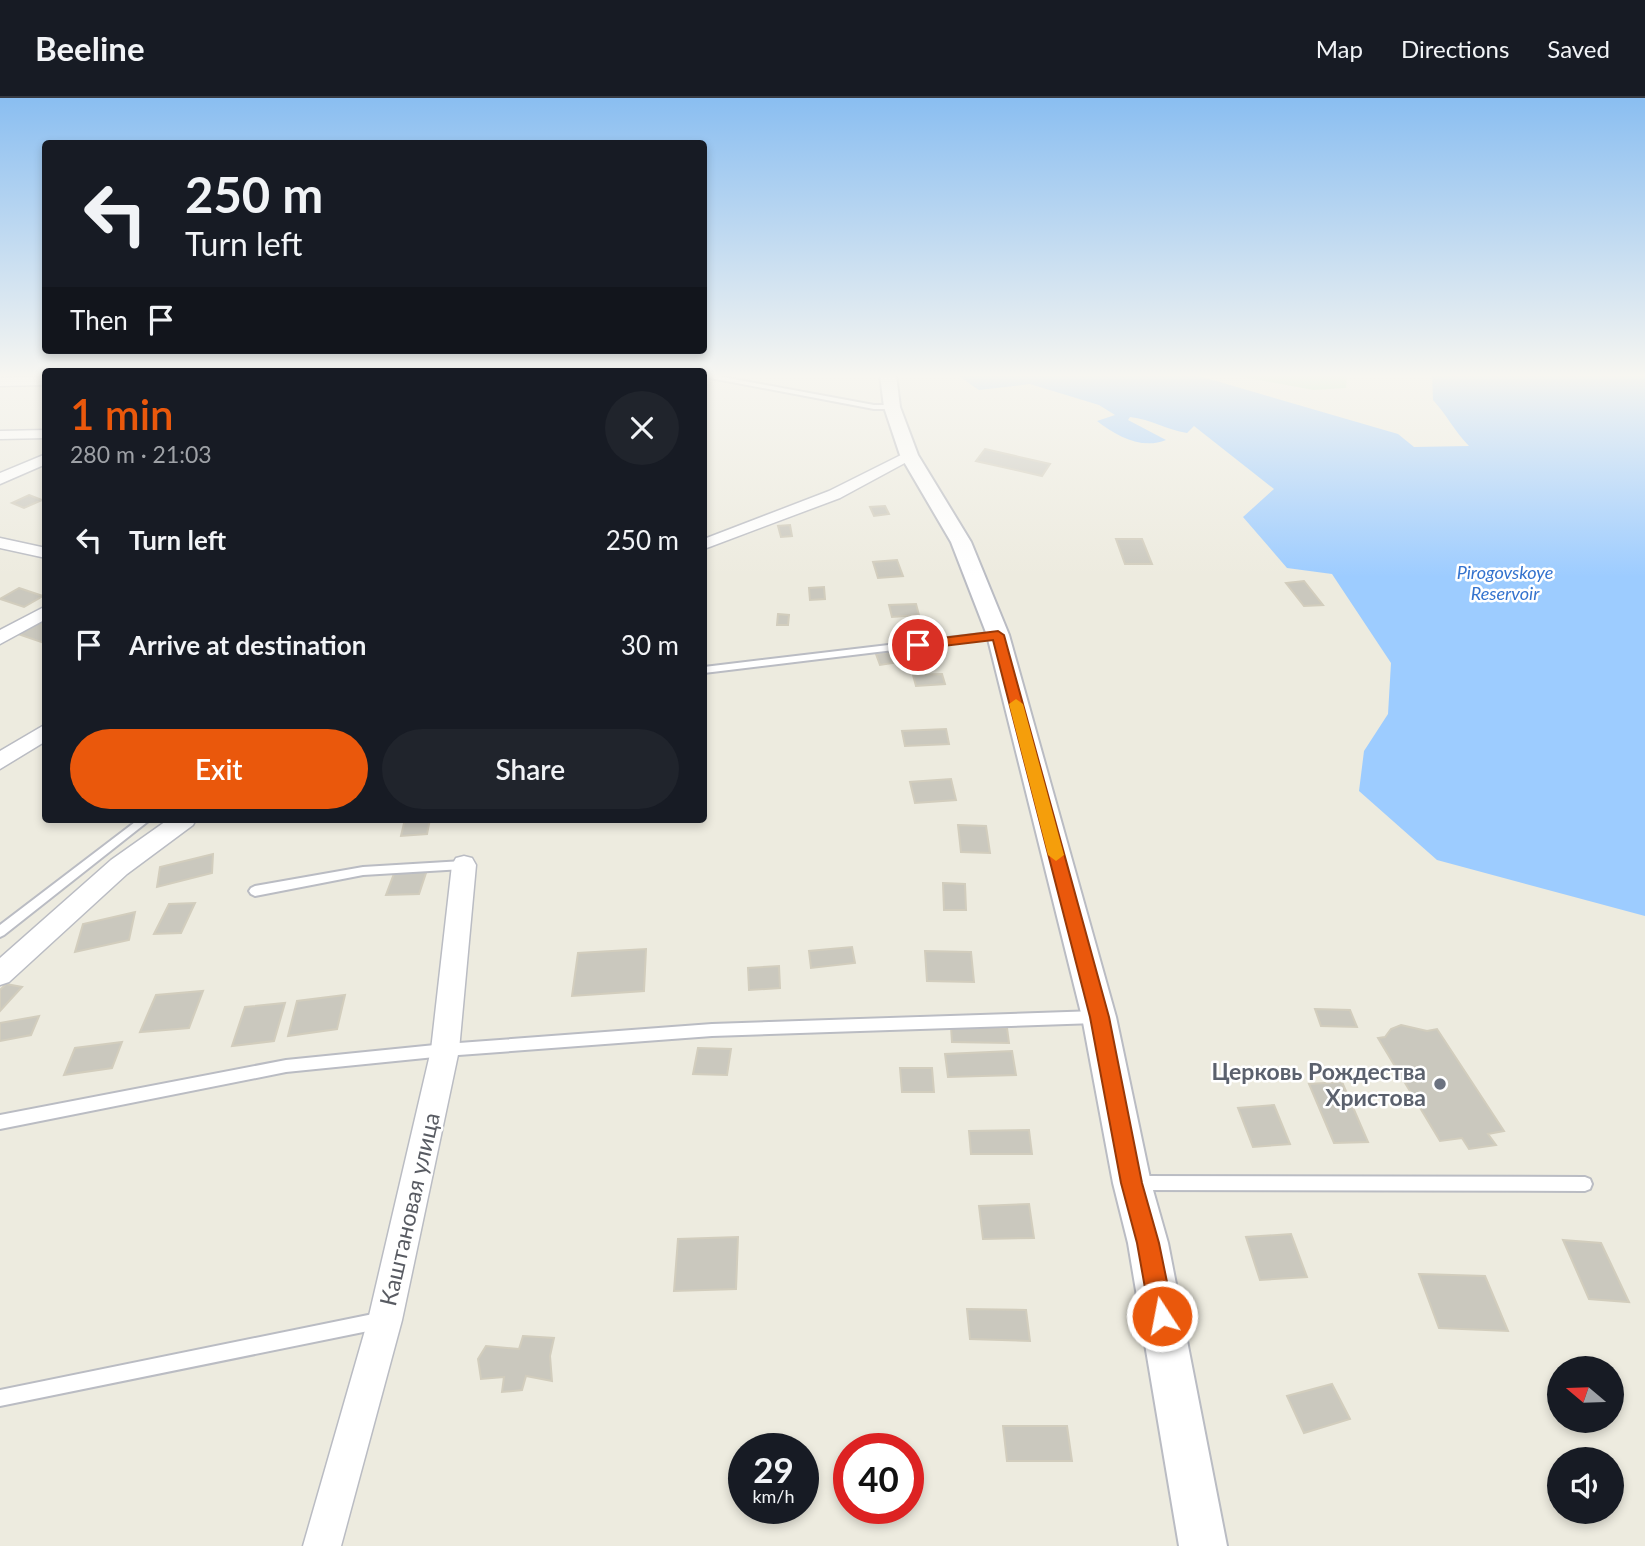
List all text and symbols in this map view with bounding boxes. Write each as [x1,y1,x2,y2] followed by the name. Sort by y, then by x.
[35,28,145,68] text: Beeline
[1316,34,1363,63] text: Map
[1401,34,1509,63] text: Directions
[1547,34,1610,63] text: Saved
[185,165,323,223] text: 250 m
[70,168,161,259] icon: left
[185,224,302,263] text: Turn left
[142,301,180,339] icon: arrive
[70,304,128,336] text: Then
[70,389,174,439] text: 1 min
[605,391,679,465] button: close
[70,440,212,468] text: 280 m · 21:03
[70,521,108,559] icon: left
[129,524,226,556] text: Turn left
[606,524,679,556] text: 250 m
[1457,561,1553,604] water label: Pirogovskoye Reservoir
[888,615,948,675] pin
[70,626,108,664] icon: arrive
[899,626,937,664] icon: arrive
[129,629,366,661] text: Arrive at destination
[621,629,679,661] text: 30 m
[70,729,368,809] button: Exit
[382,729,679,809] button: Share
[1211,1057,1426,1111] place label: Церковь Рождества Христова
[1432,1076,1448,1092] marker: Церковь Рождества Христова
[373,1110,445,1308] street label: Каштановая улица
[1125,1279,1199,1353] position arrow
[1547,1356,1624,1433] north arrow
[1547,1356,1624,1524] map controls
[833,1433,924,1524] speed limit sign: 40
[1547,1447,1624,1524] button: sound
[753,1448,794,1490] text: 29
[752,1485,795,1507] text: km/h

